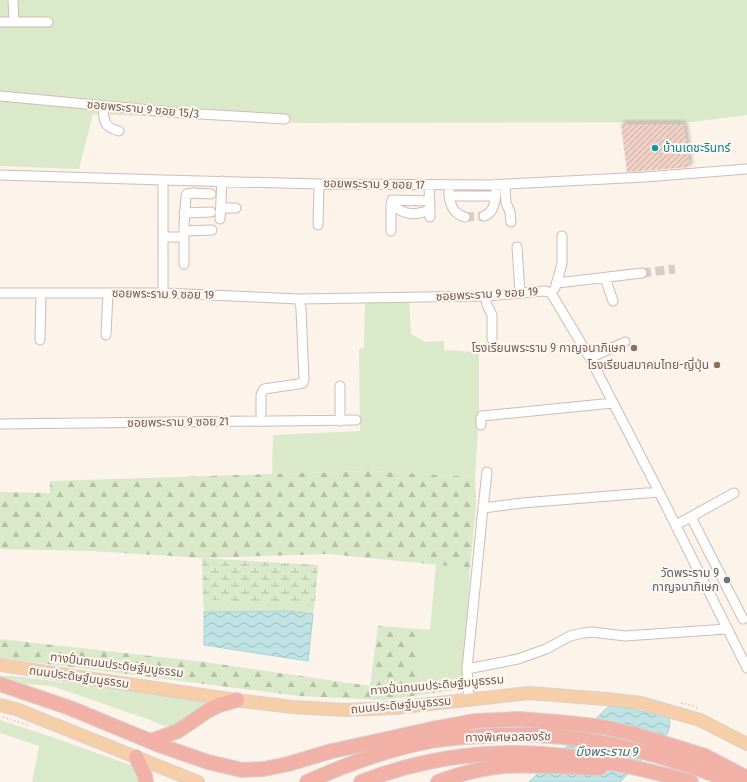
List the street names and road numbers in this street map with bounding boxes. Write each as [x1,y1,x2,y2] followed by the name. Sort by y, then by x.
[86,97,200,121] street label: ซอยพระราม 9 ซอย 15/3
[323,176,425,192] street label: ซอยพระราม 9 ซอย 17
[435,284,539,304] street label: ซอยพระราม 9 ซอย 19
[112,286,215,302] street label: ซอยพระราม 9 ซอย 19
[127,414,229,430] street label: ซอยพระราม 9 ซอย 21
[49,650,185,680] street label: ทางปั่นถนนประดิษฐ์มนูธรรม
[28,663,130,691] street label: ถนนประดิษฐ์มนูธรรม
[369,671,505,698] street label: ทางปั่นถนนประดิษฐ์มนูธรรม
[350,694,452,716] street label: ถนนประดิษฐ์มนูธรรม
[465,729,551,745] street label: ทางพิเศษฉลองรัช

